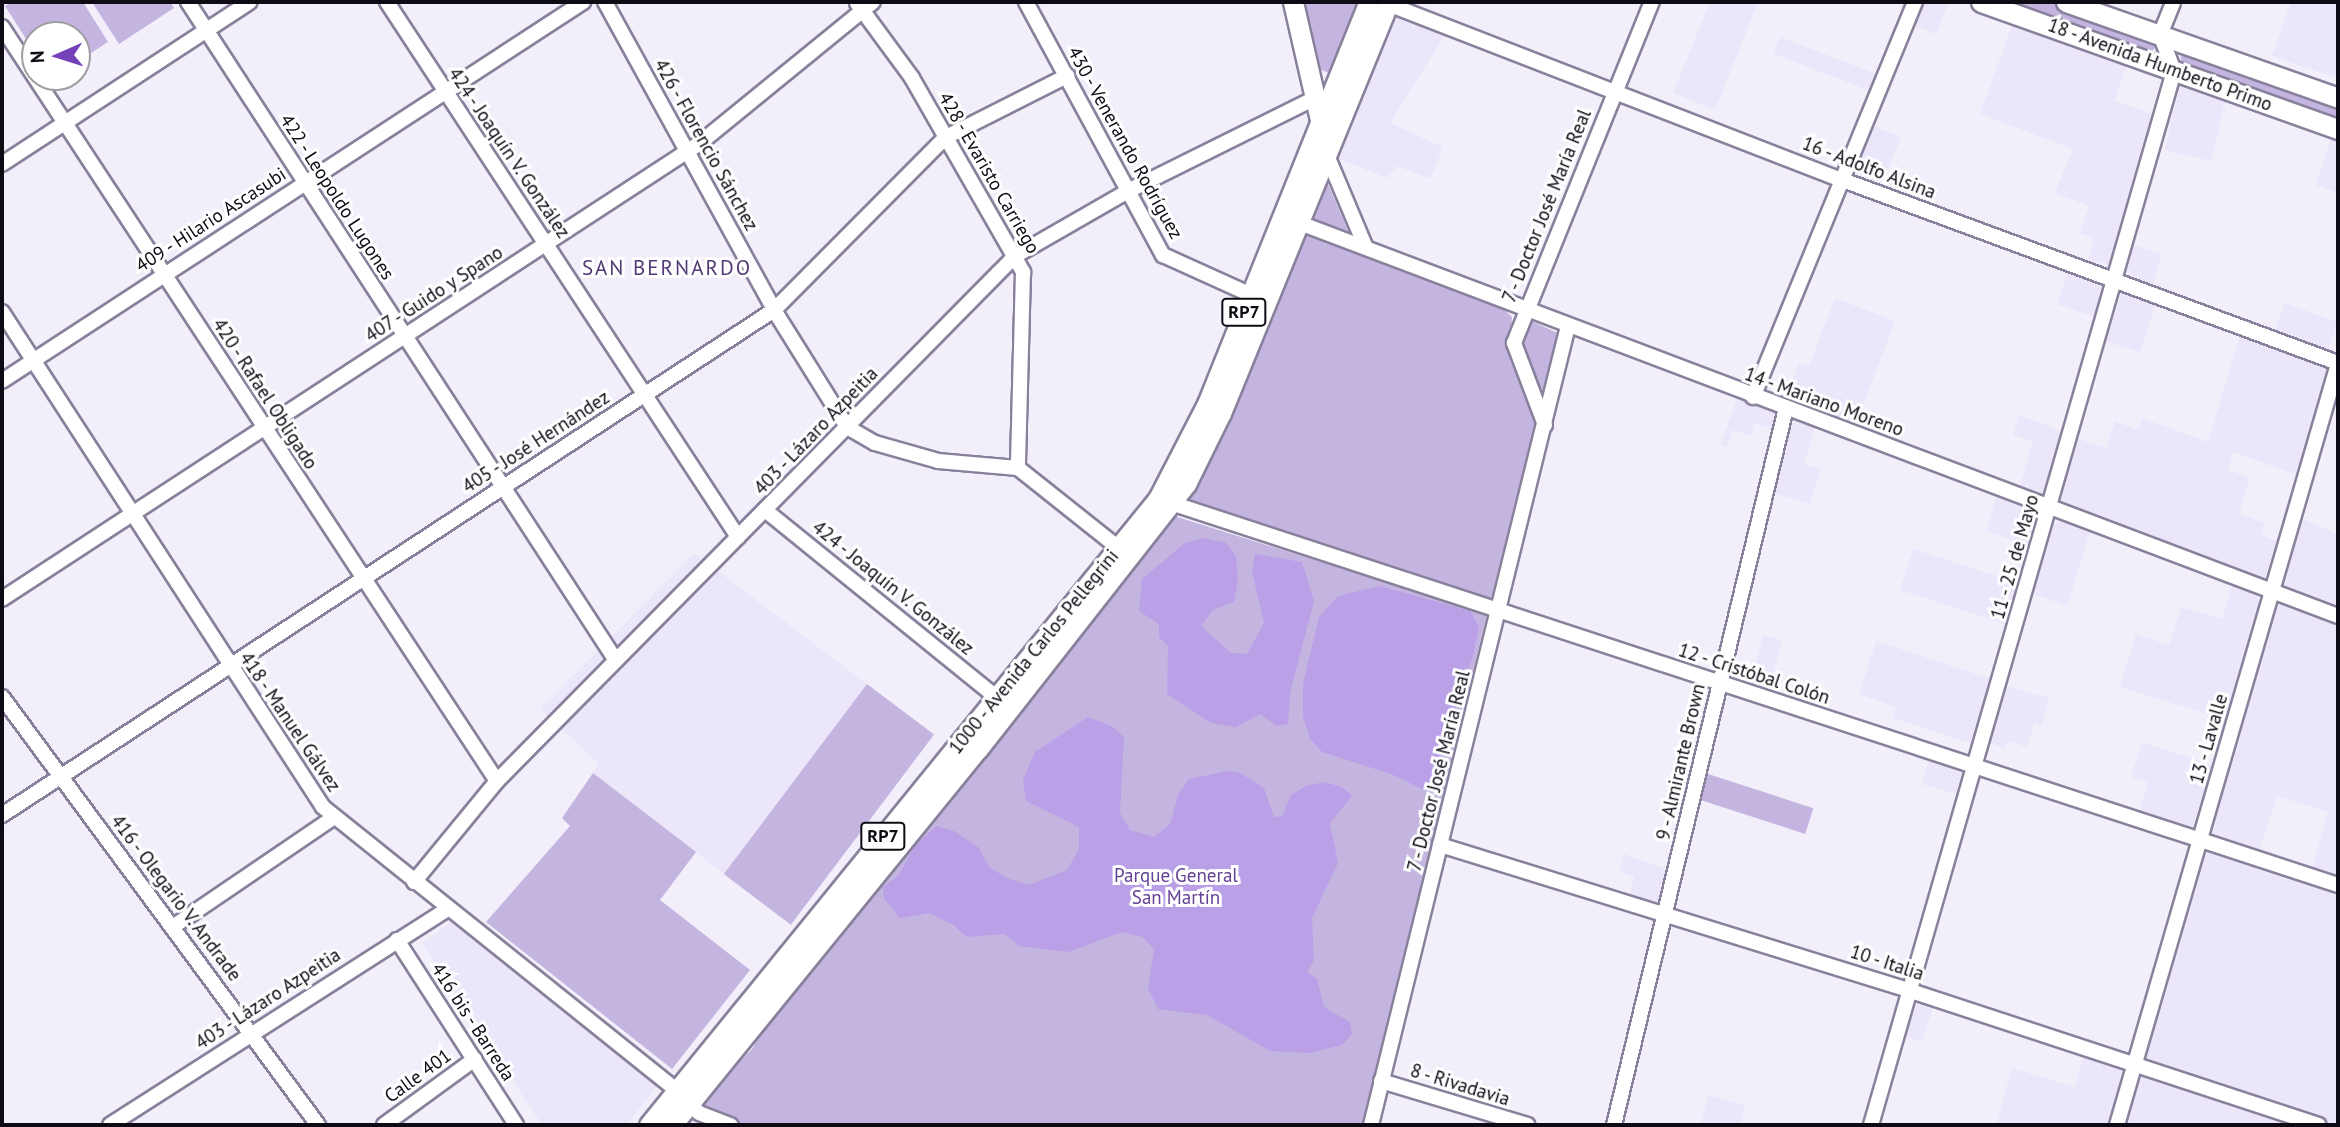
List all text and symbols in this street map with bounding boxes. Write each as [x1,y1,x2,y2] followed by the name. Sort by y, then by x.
[2043,13,2277,117] street label: 18 - Avenida Humberto Primo
[21,21,91,91] north arrow
[1062,41,1188,245] street label: 430 - Venerando Rodríguez
[25,50,49,64] text: N
[649,54,763,236] street label: 426 - Florencio Sánchez
[442,61,576,245] street label: 424 - Joaquín V. González
[933,87,1045,259] street label: 428 - Evaristo Carriego
[1497,104,1597,308] street label: 7 - Doctor José María Real
[274,109,400,285] street label: 422 - Leopoldo Lugones
[1797,131,1941,205] street label: 16 - Adolfo Alsina
[130,162,292,278] street label: 409 - Hilario Ascasubi
[359,240,509,348] street label: 407 - Guido y Spano
[583,255,751,281] district label: SAN BERNARDO
[1221,298,1267,326] road number: RP7
[207,313,323,475] street label: 420 - Rafael Obligado
[748,361,884,501] street label: 403 - Lázaro Azpeitia
[1740,362,1908,442] street label: 14 - Mariano Moreno
[457,385,615,499] street label: 405 - José Hernández
[1986,491,2044,623] street label: 11 - 25 de Mayo
[806,514,980,662] street label: 424 - Joaquín V. González
[943,544,1125,760] street label: 1000 - Avenida Carlos Pellegrini
[1674,638,1834,710] street label: 12 - Cristóbal Colón
[234,646,346,798] street label: 418 - Manuel Gálvez
[1402,666,1476,876] street label: 7 - Doctor José María Real
[1651,680,1711,844] street label: 9 - Almirante Brown
[2185,690,2233,788] street label: 13 - Lavalle
[104,808,248,988] street label: 416 - Olegario V. Andrade
[860,822,906,850] road number: RP7
[1114,865,1238,909] park label: Parque General San Martín
[1846,940,1928,986] street label: 10 - Italia
[190,943,346,1055] street label: 403 - Lázaro Azpeitia
[426,957,520,1087] street label: 416 bis - Barreda
[380,1044,456,1108] street label: Calle 401
[1406,1059,1514,1111] street label: 8 - Rivadavia

